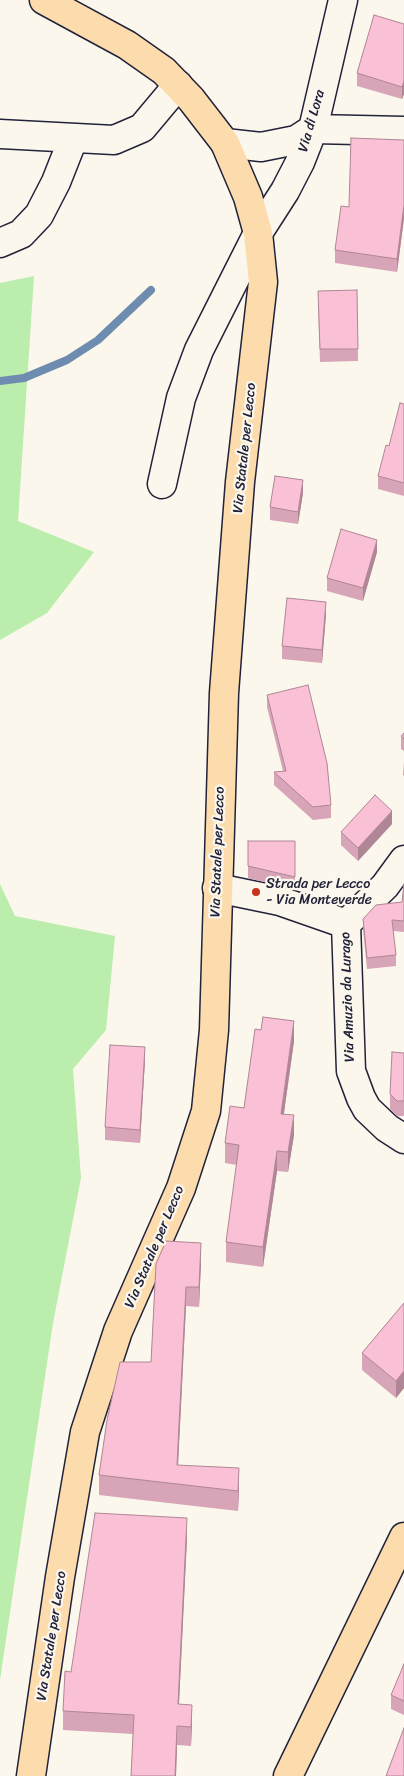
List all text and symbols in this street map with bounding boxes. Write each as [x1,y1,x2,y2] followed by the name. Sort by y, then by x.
[295,88,329,154] street label: Via di Lora
[230,382,260,514] street label: Via Statale per Lecco
[207,786,229,918] street label: Via Statale per Lecco
[266,876,372,909] place label: Strada per Lecco - Via Monteverde
[250,886,262,898] marker: Strada per Lecco - Via Monteverde
[337,932,359,1062] street label: Via Amuzio da Lurago
[122,1183,188,1311] street label: Via Statale per Lecco
[33,1570,71,1702] street label: Via Statale per Lecco

